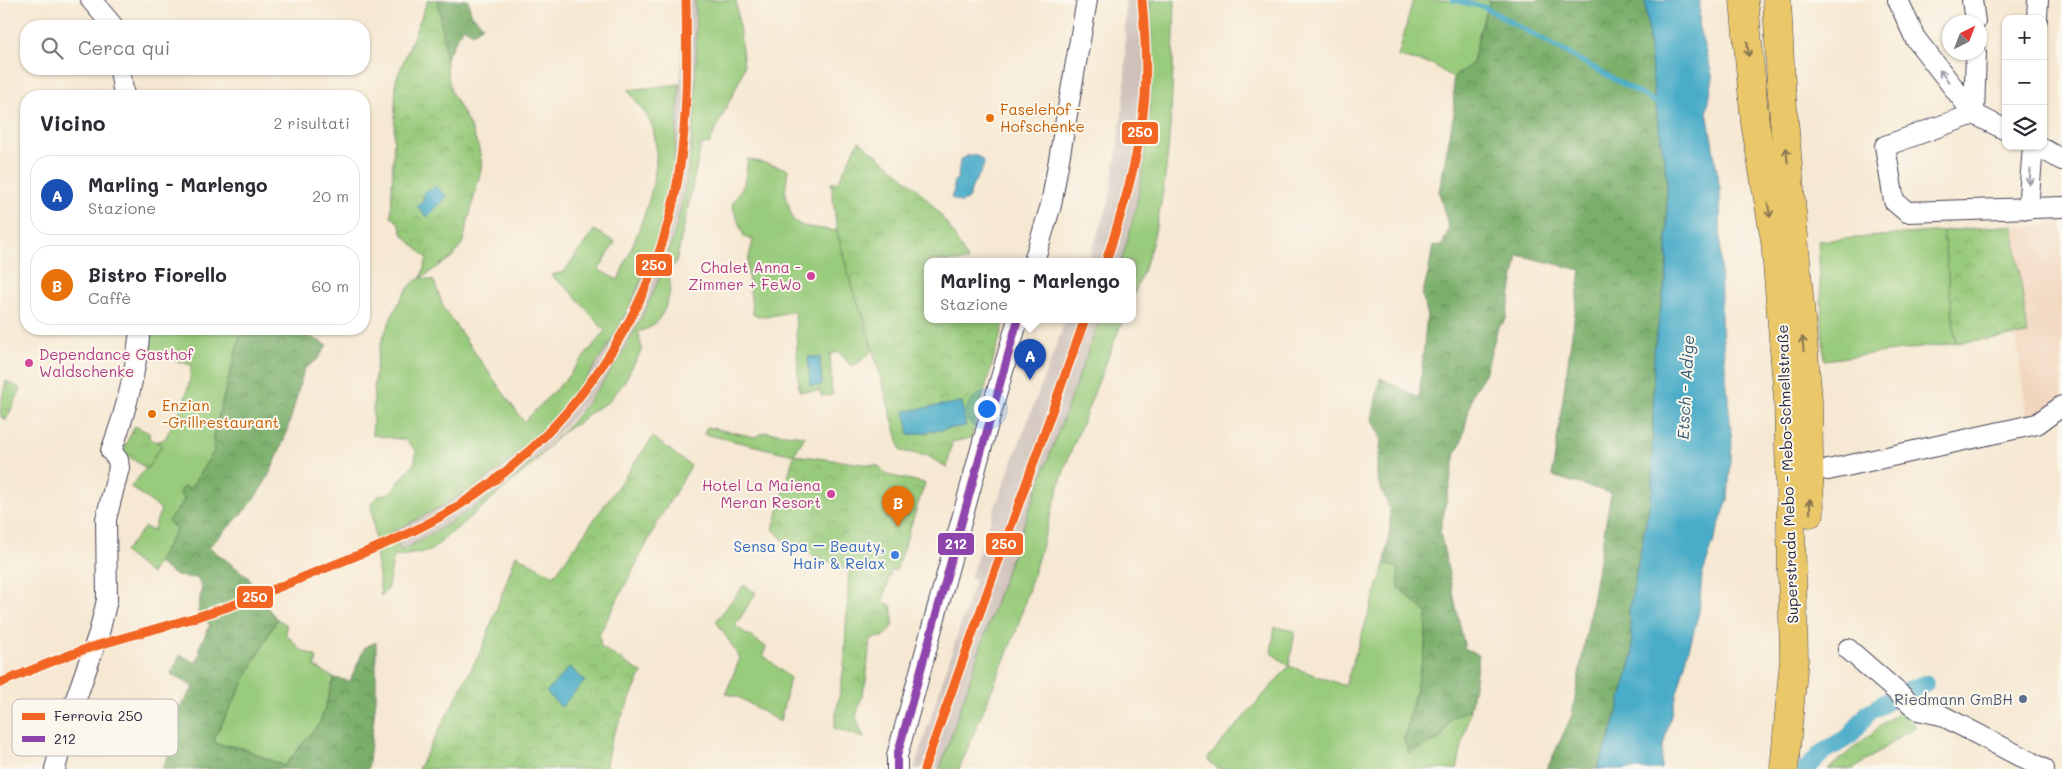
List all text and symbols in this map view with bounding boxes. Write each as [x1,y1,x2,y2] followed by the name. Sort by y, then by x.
[1942,15,1987,60] north arrow
[2002,15,2047,150] map controls
[2002,15,2047,60] button: +
[20,20,370,75] search box
[38,34,66,62] icon: search
[78,35,170,60] text: Cerca qui
[1744,40,1753,56] one-way arrow
[2002,60,2047,105] button: −
[1939,70,1950,83] one-way arrow
[1000,99,1085,136] place label: Faselehof - Hofschenke
[2002,105,2047,150] button: layers
[40,109,105,136] text: Vicino
[274,112,350,133] text: 2 risultati
[984,112,996,124] marker: Faselehof - Hofschenke
[1121,121,1159,145] line badge: 250
[1127,122,1153,141] text: 250
[1783,147,1792,163] one-way arrow
[2026,169,2035,185] one-way arrow
[88,172,268,197] text: Marling - Marlengo
[51,185,63,206] text: A
[312,185,349,206] text: 20 m
[88,197,156,218] text: Stazione
[1765,201,1775,217] one-way arrow
[635,253,673,277] line badge: 250
[641,255,667,274] text: 250
[688,257,801,294] place label: Chalet Anna - Zimmer + FeWo
[924,258,1136,323] popup
[88,262,227,287] text: Bistro Fiorello
[940,268,1120,293] text: Marling - Marlengo
[805,270,817,282] marker: Chalet Anna - Zimmer + FeWo
[52,275,62,296] text: B
[312,275,349,296] text: 60 m
[88,287,131,308] text: Caffè
[940,293,1008,314] text: Stazione
[1772,324,1802,624] street label: Superstrada Mebo - Mebo-Schnellstraße
[1672,334,1698,440] water label: Etsch - Adige
[1799,336,1808,352] one-way arrow
[1014,339,1046,380] pin: A
[39,344,194,381] place label: Dependance Gasthof Waldschenke
[23,357,35,369] marker: Dependance Gasthof Waldschenke
[162,395,279,432] place label: Enzian -Grillrestaurant
[974,396,1000,422] your location
[146,408,158,420] marker: Enzian -Grillrestaurant
[702,475,821,512] place label: Hotel La Maiena Meran Resort
[882,486,914,527] pin: B
[825,488,837,500] marker: Hotel La Maiena Meran Resort
[1805,498,1815,514] one-way arrow
[937,532,975,556] line badge: 212
[985,532,1024,556] line badge: 250
[945,534,967,553] text: 212
[991,534,1017,553] text: 250
[734,536,885,573] place label: Sensa Spa – Beauty, Hair & Relax
[889,549,901,561] marker: Sensa Spa – Beauty, Hair & Relax
[236,585,274,609] line badge: 250
[242,587,268,606] text: 250
[1894,689,2013,709] place label: Riedmann GmBH
[2017,693,2029,705] marker: Riedmann GmBH
[12,699,178,756] legend
[54,706,143,725] text: Ferrovia 250
[54,729,76,748] text: 212

